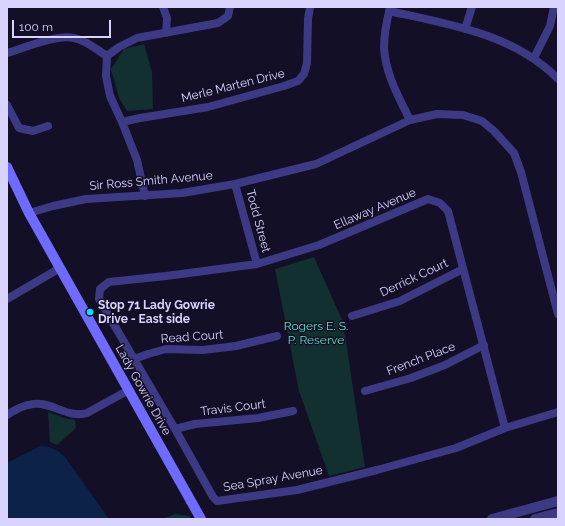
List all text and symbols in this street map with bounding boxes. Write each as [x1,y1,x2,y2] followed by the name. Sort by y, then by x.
[14,12,113,38] scale bar
[19,20,53,34] text: 100 m
[180,66,286,106] street label: Merle Marten Drive
[89,168,213,194] street label: Sir Ross Smith Avenue
[332,185,418,233] street label: Ellaway Avenue
[243,188,273,254] street label: Todd Street
[378,256,450,300] street label: Derrick Court
[98,298,215,326] place label: Stop 71 Lady Gowrie Drive - East side
[85,307,95,317] marker: Stop 71 Lady Gowrie Drive - East side
[284,319,348,347] park label: Rogers E. S. P. Reserve
[160,328,224,346] street label: Read Court
[385,339,457,379] street label: French Place
[112,342,174,438] street label: Lady Gowrie Drive
[200,397,266,419] street label: Travis Court
[222,463,324,495] street label: Sea Spray Avenue

